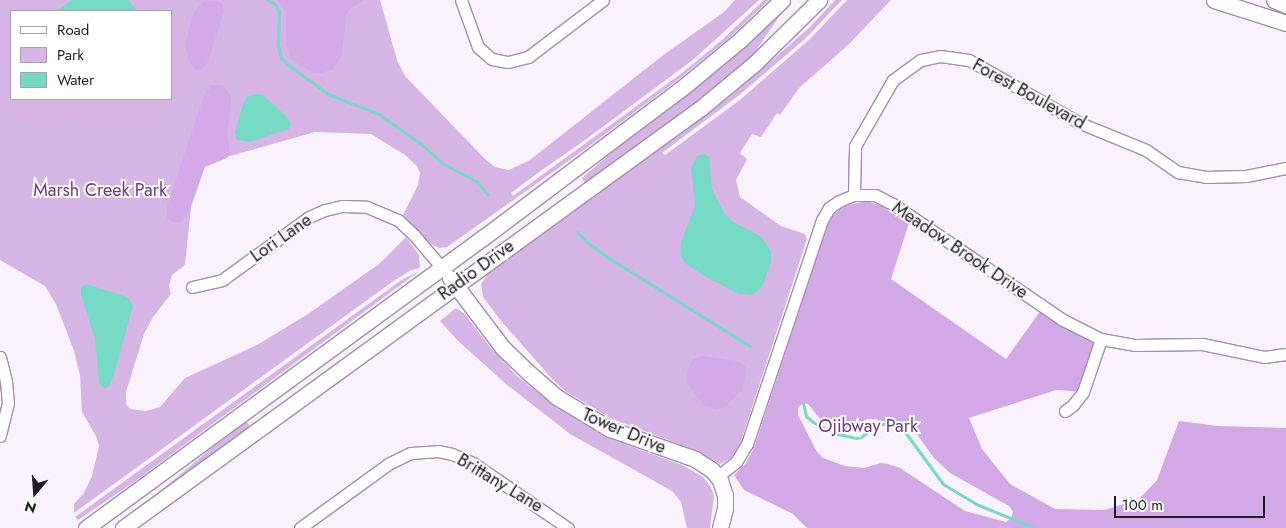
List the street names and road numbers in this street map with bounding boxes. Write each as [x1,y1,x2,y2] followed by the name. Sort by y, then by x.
[969,54,1089,134] street label: Forest Boulevard
[888,197,1032,303] street label: Meadow Brook Drive
[246,209,316,267] street label: Lori Lane
[434,235,518,305] street label: Radio Drive
[579,404,669,458] street label: Tower Drive
[453,449,547,517] street label: Brittany Lane

